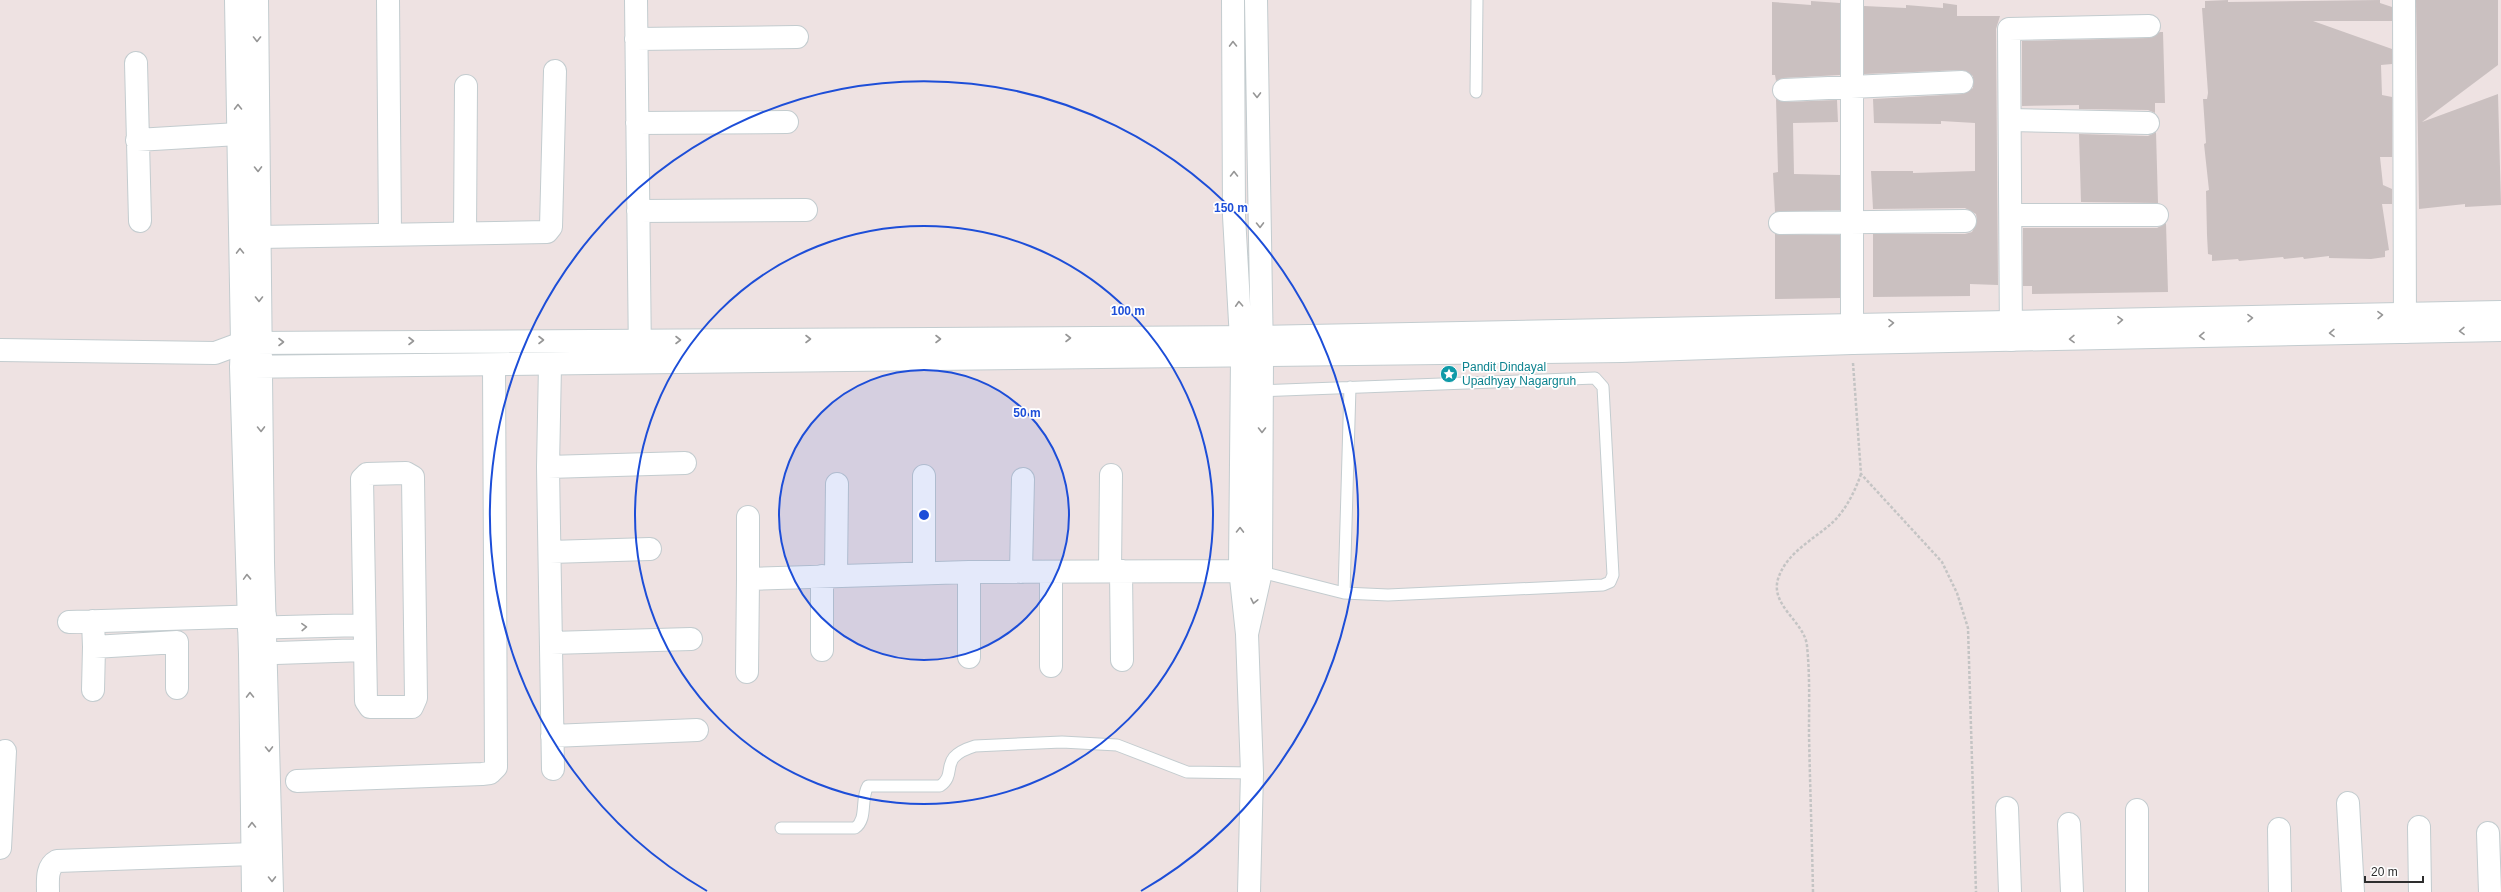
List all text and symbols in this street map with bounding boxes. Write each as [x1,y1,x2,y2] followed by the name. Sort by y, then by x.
[253,36,261,42] one-way arrow
[1229,41,1238,47] one-way arrow
[1253,92,1261,98] one-way arrow
[234,104,242,110] one-way arrow
[254,166,262,172] one-way arrow
[1230,171,1238,177] one-way arrow
[1214,201,1248,215] text: 150 m
[1255,222,1264,228] one-way arrow
[236,248,245,254] one-way arrow
[255,296,264,302] one-way arrow
[1234,301,1243,307] one-way arrow
[1111,304,1145,318] text: 100 m
[2377,310,2383,319] one-way arrow
[2247,314,2253,322] one-way arrow
[2117,316,2123,324] one-way arrow
[1888,319,1894,327] one-way arrow
[2459,327,2465,335] one-way arrow
[2329,329,2335,337] one-way arrow
[2199,332,2205,340] one-way arrow
[935,334,941,343] one-way arrow
[1065,334,1071,342] one-way arrow
[805,335,811,343] one-way arrow
[2069,335,2075,343] one-way arrow
[538,336,544,345] one-way arrow
[675,336,681,344] one-way arrow
[278,337,284,346] one-way arrow
[408,337,414,345] one-way arrow
[1462,360,1576,388] place label: Pandit Dindayal Upadhyay Nagargruh
[1439,364,1459,384] place icon: Pandit Dindayal Upadhyay Nagargruh
[1013,406,1041,420] text: 50 m
[257,426,265,432] one-way arrow
[1258,427,1266,433] one-way arrow
[917,508,931,522] centre of rings
[1236,527,1244,533] one-way arrow
[243,574,251,580] one-way arrow
[1251,598,1259,604] one-way arrow
[301,622,307,631] one-way arrow
[246,692,254,698] one-way arrow
[265,746,273,752] one-way arrow
[248,822,256,828] one-way arrow
[2365,858,2423,884] scale bar
[2371,865,2398,879] text: 20 m
[268,876,276,882] one-way arrow

